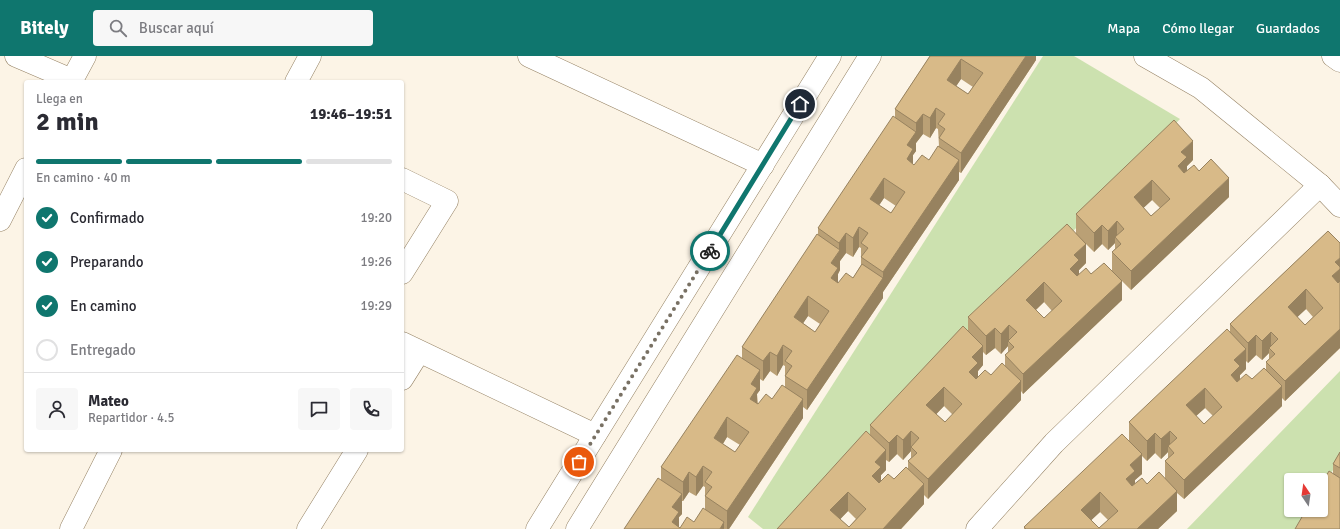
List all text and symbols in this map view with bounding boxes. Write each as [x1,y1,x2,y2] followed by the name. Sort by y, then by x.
[93,10,373,46] search box
[20,16,69,40] text: Bitely
[107,17,129,39] icon: search
[139,19,214,37] text: Buscar aquí
[1107,20,1140,37] text: Mapa
[1162,20,1234,37] text: Cómo llegar
[1256,20,1320,37] text: Guardados
[783,87,817,121] pin
[36,91,83,107] text: Llega en
[789,93,811,115] icon: home
[310,105,392,123] text: 19:46–19:51
[36,106,99,138] text: 2 min
[36,170,131,186] text: En camino · 40 m
[36,207,58,229] icon: check
[70,209,144,227] text: Confirmado
[360,210,392,226] text: 19:20
[690,231,730,271] courier
[699,240,721,262] icon: bike
[36,251,58,273] icon: check
[70,253,144,271] text: Preparando
[360,254,392,270] text: 19:26
[36,295,58,317] icon: check
[70,297,137,315] text: En camino
[360,298,392,314] text: 19:29
[70,341,136,359] text: Entregado
[36,388,78,430] button: person
[298,388,340,430] button: chat
[350,388,392,430] button: phone
[88,392,129,410] text: Mateo
[88,410,174,426] text: Repartidor · 4.5
[562,445,596,479] pin
[568,451,590,473] icon: bag
[1284,473,1328,517] north arrow
[1284,473,1328,517] map controls

